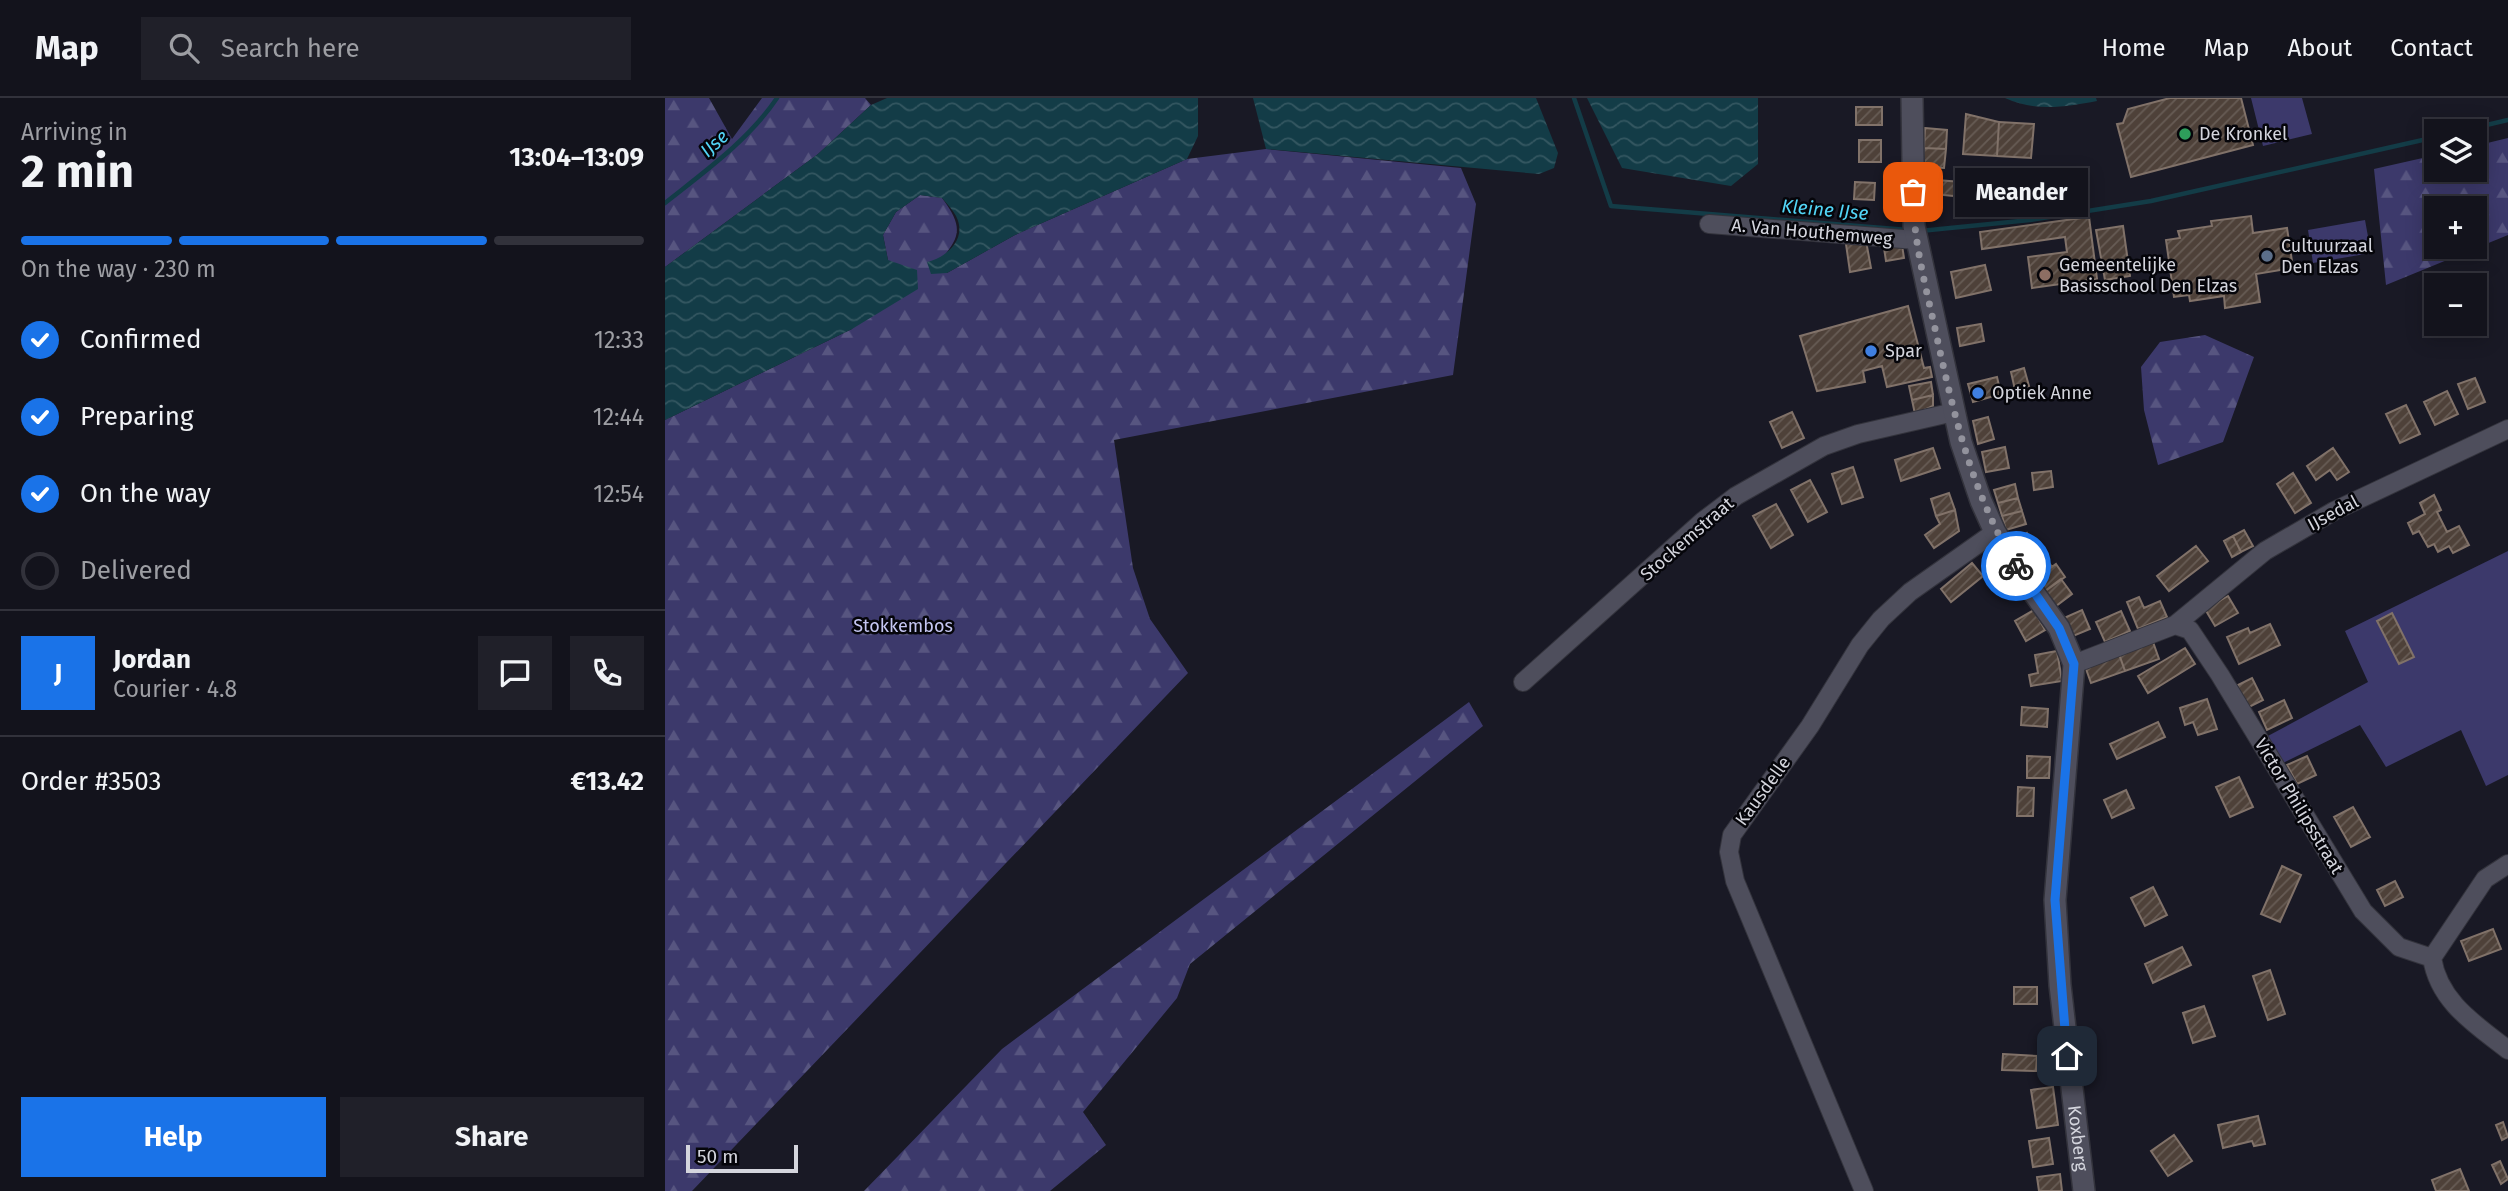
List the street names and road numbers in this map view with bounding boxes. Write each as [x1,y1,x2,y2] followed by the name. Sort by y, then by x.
[1731,214,1894,250] street label: A. Van Houthemweg
[2304,490,2362,536] street label: IJsedal
[1636,492,1739,586] street label: Stockemstraat
[2250,734,2348,878] street label: Victor Philipsstraat
[1731,752,1795,830] street label: Kausdelle
[2063,1104,2093,1173] street label: Koxberg

